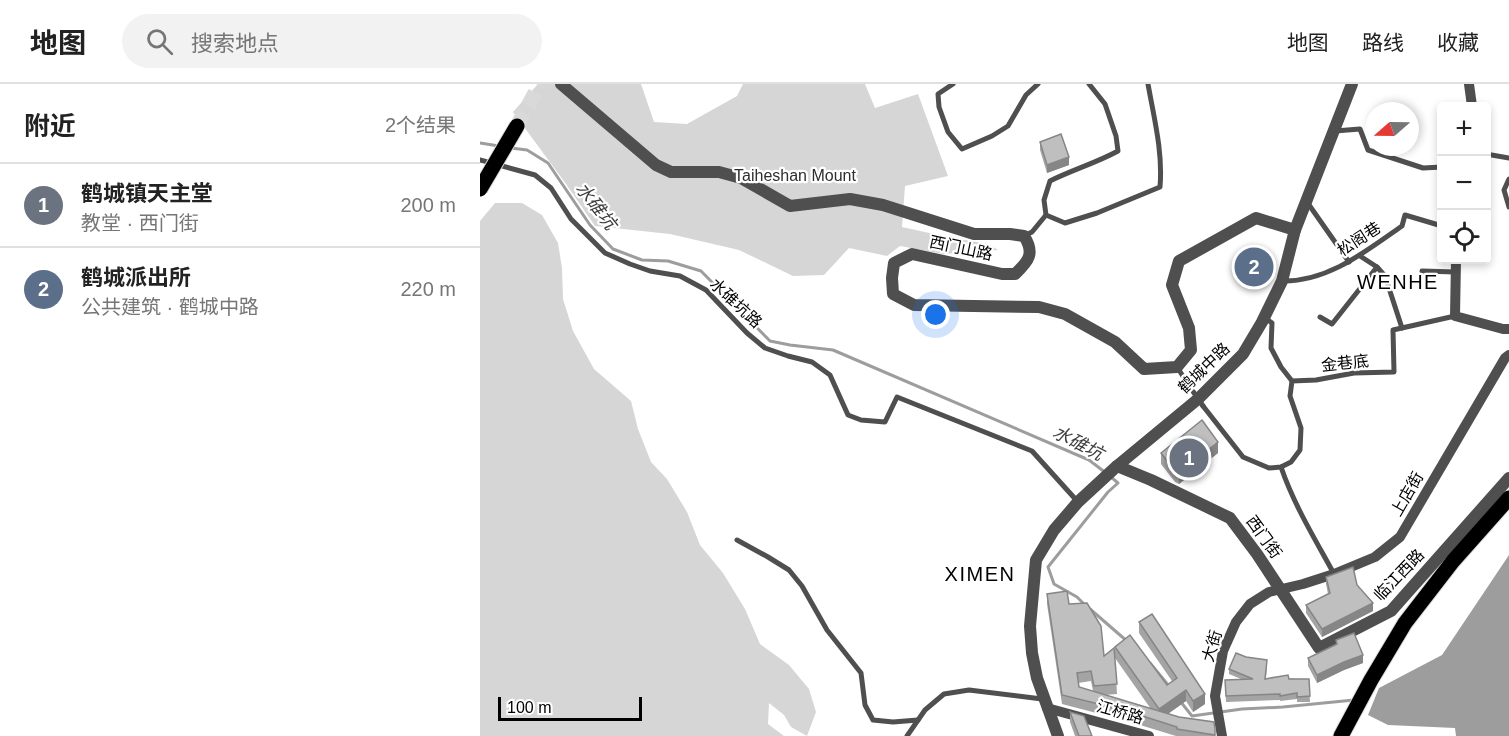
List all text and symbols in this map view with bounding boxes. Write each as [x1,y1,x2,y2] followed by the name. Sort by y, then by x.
[122,14,542,68] search box
[143,25,176,58] icon: search
[30,28,86,59] text: 地图
[191,31,279,56] text: 搜索地点
[1287,31,1329,54] text: 地图
[1362,31,1404,54] text: 路线
[1437,31,1479,54] text: 收藏
[1365,102,1419,156] north arrow
[1437,102,1491,264] map controls
[1437,102,1491,156] button: +
[24,111,76,141] text: 附近
[385,114,456,136] text: 2个结果
[1437,156,1491,210] button: −
[734,167,856,184] park label: Taiheshan Mount
[571,179,622,236] water label: 水碓坑
[81,181,213,206] text: 鹤城镇天主堂
[38,194,49,216] text: 1
[400,194,456,216] text: 200 m
[1437,210,1491,264] button: locate
[81,212,199,234] text: 教堂 · 西门街
[1334,219,1384,259] street label: 松阁巷
[928,233,994,263] street label: 西门山路
[1234,244,1274,290] pin: 2
[81,265,191,290] text: 鹤城派出所
[1357,271,1439,293] district label: WENHE
[707,275,765,331] street label: 水碓坑路
[38,278,49,300] text: 2
[400,278,456,300] text: 220 m
[81,296,259,318] text: 公共建筑 · 鹤城中路
[921,300,950,329] your location
[1175,340,1233,396] street label: 鹤城中路
[1320,352,1370,374] street label: 金巷底
[1049,422,1109,466] water label: 水碓坑
[1170,436,1208,481] pin: 1
[1388,469,1426,519] street label: 上店街
[1243,513,1285,561] street label: 西门街
[1371,546,1427,604] street label: 临江西路
[945,563,1015,585] district label: XIMEN
[1199,628,1225,664] street label: 大街
[498,694,642,722] scale bar
[1095,697,1145,727] street label: 江桥路
[507,699,551,716] text: 100 m

